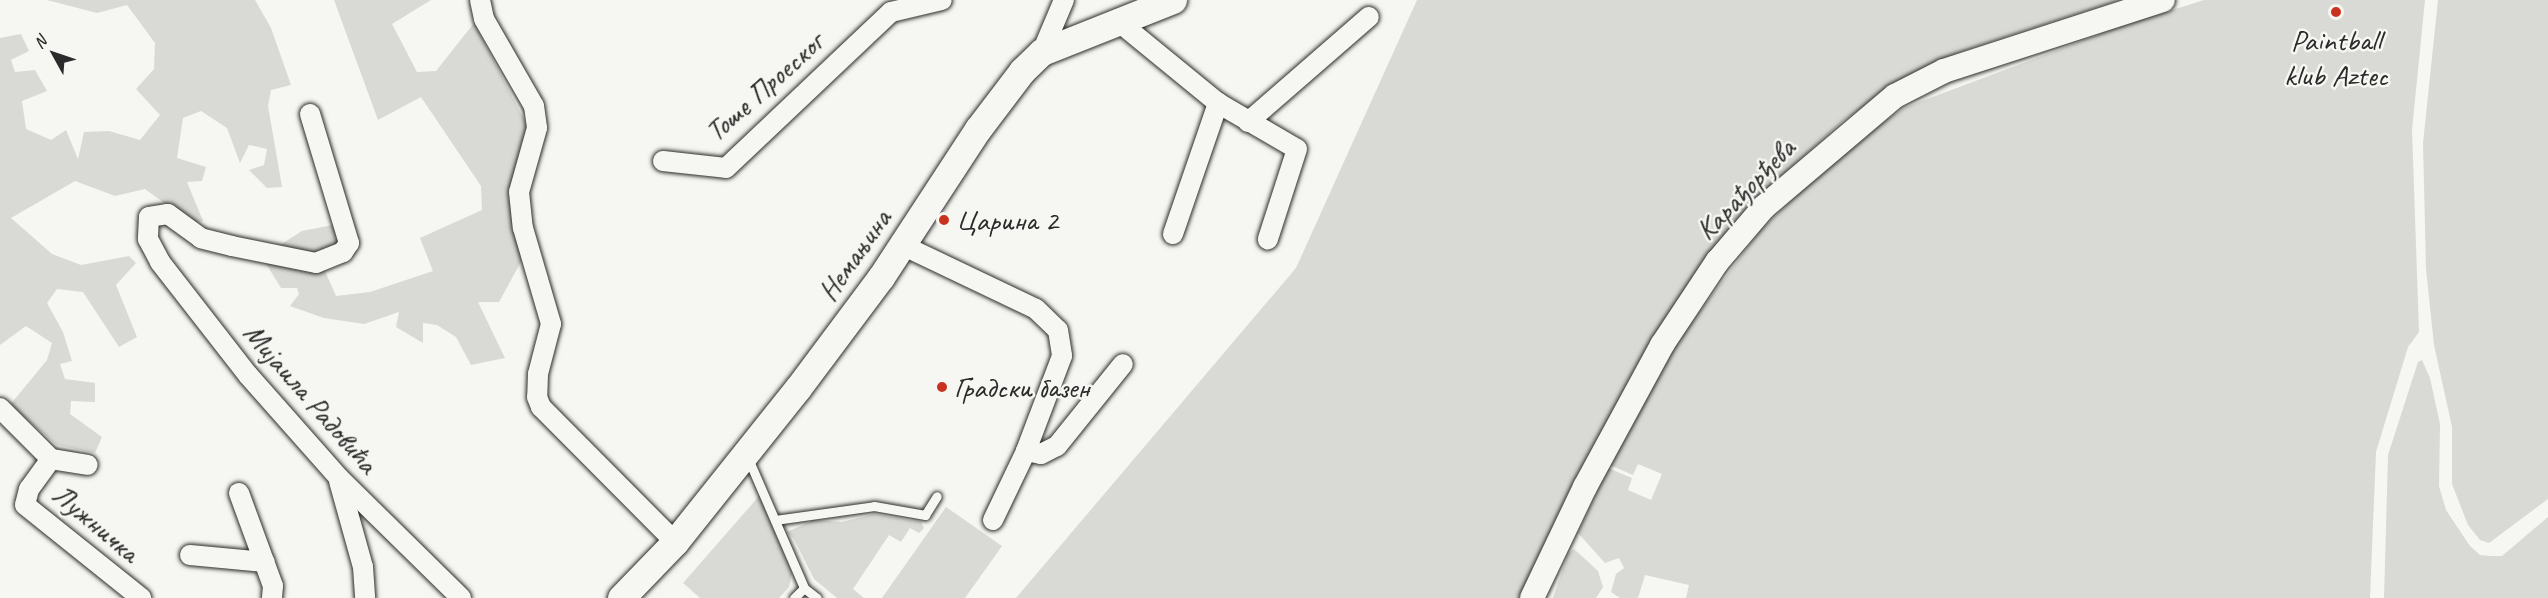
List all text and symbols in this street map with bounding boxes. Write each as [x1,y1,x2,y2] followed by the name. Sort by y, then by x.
[2329,5,2343,19] marker: Paintball klub Aztec
[2284,22,2388,92] place label: Paintball klub Aztec
[24,24,84,84] north arrow
[698,25,830,149] street label: Тоше Проеског
[29,32,51,53] text: N
[1688,130,1802,248] street label: Карађорђева
[809,202,899,308] street label: Немањина
[956,202,1058,238] place label: Царина 2
[937,213,951,227] marker: Царина 2
[236,315,386,481] street label: Мијаила Радовића
[954,369,1092,405] place label: Градски базен
[935,380,949,394] marker: Градски базен
[45,476,147,570] street label: Лужничка

